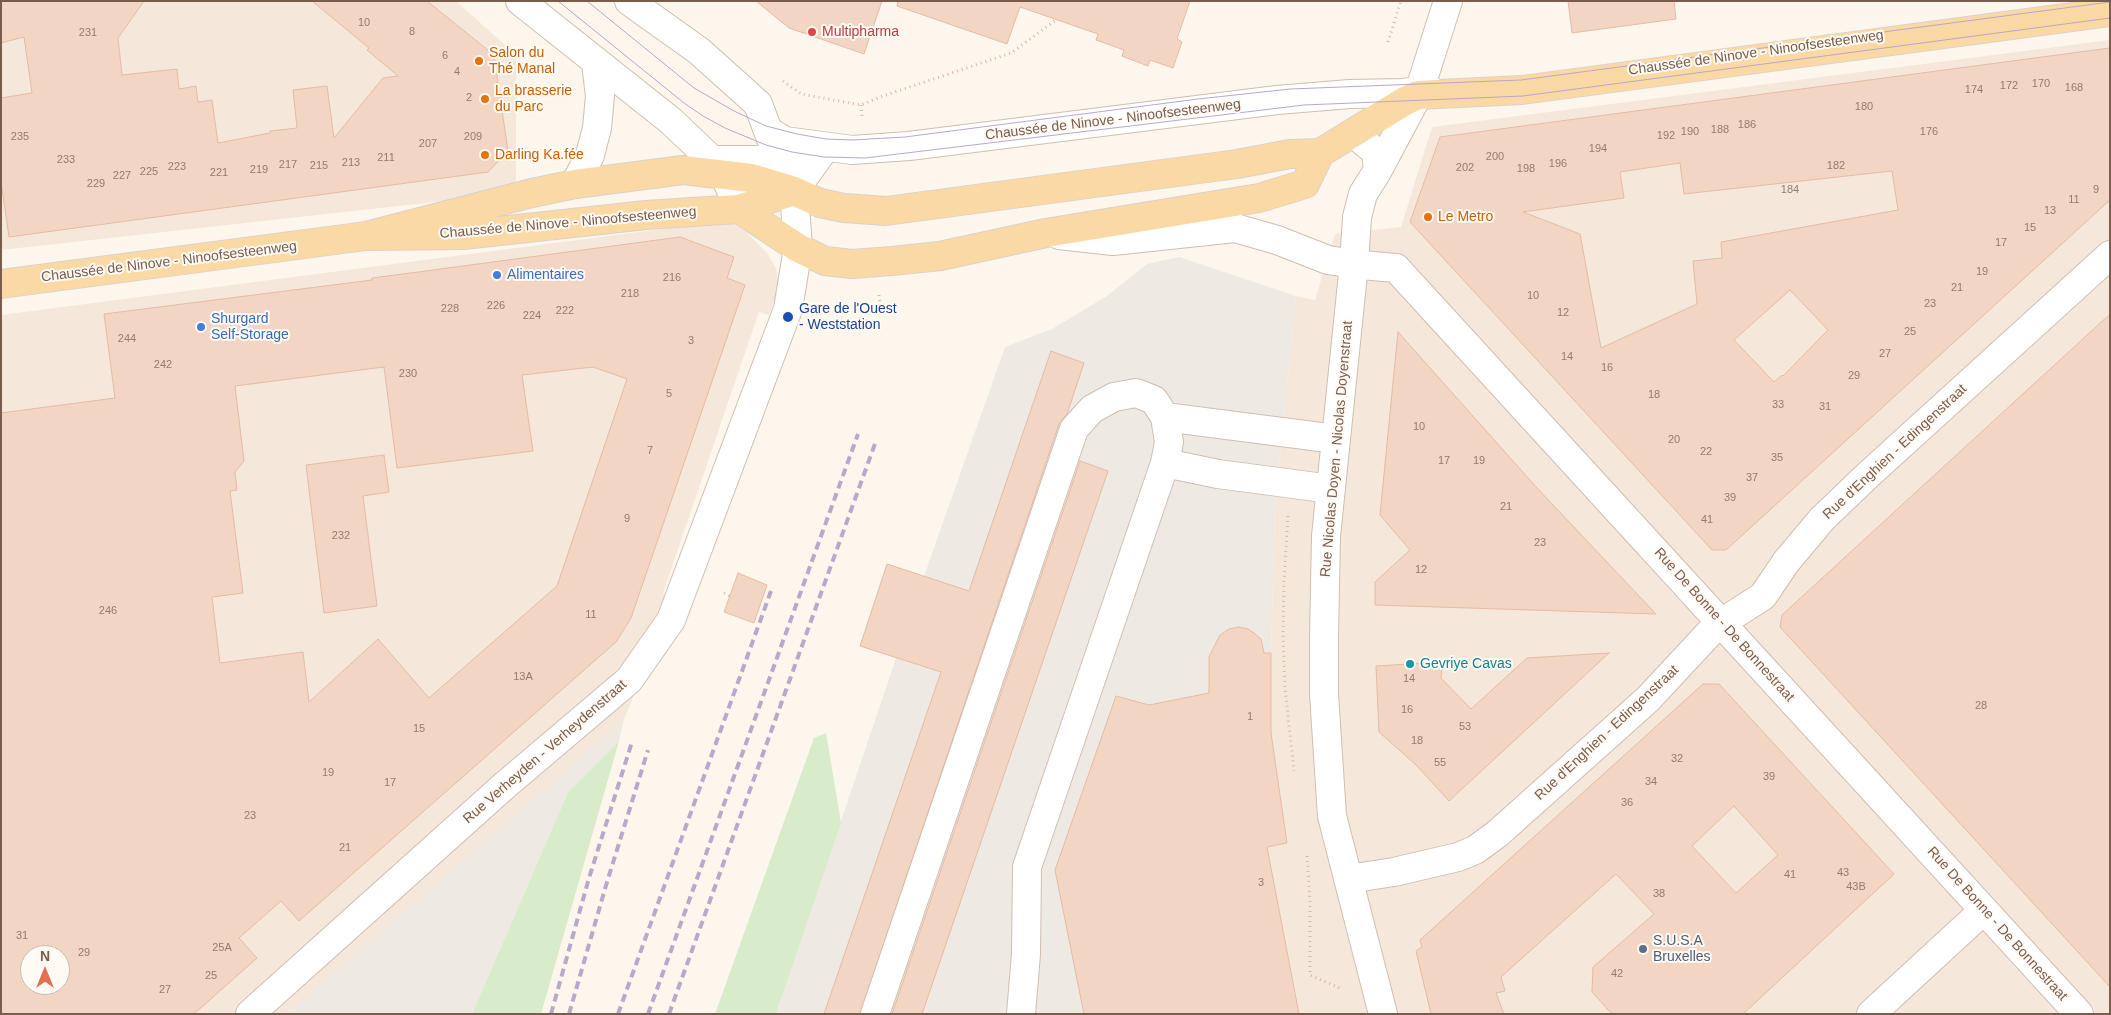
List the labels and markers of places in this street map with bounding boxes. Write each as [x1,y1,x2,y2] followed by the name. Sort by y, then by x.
[822,24,899,40] place label: Multipharma
[806,26,818,38] marker: Multipharma
[489,45,555,78] place label: Salon du Thé Manal
[473,55,485,67] marker: Salon du Thé Manal
[495,83,572,115] place label: La brasserie du Parc
[479,93,491,105] marker: La brasserie du Parc
[495,147,584,163] place label: Darling Ka.fée
[479,149,491,161] marker: Darling Ka.fée
[1438,209,1493,225] place label: Le Metro
[1422,211,1434,223] marker: Le Metro
[507,267,584,283] place label: Alimentaires
[491,269,503,281] marker: Alimentaires
[799,301,897,334] place label: Gare de l'Ouest - Weststation
[781,310,795,324] marker: Gare de l'Ouest - Weststation
[211,311,289,344] place label: Shurgard Self-Storage
[195,321,207,333] marker: Shurgard Self-Storage
[1420,656,1512,672] place label: Gevriye Cavas
[1404,658,1416,670] marker: Gevriye Cavas
[1653,933,1711,966] place label: S.U.S.A Bruxelles
[1637,943,1649,955] marker: S.U.S.A Bruxelles

